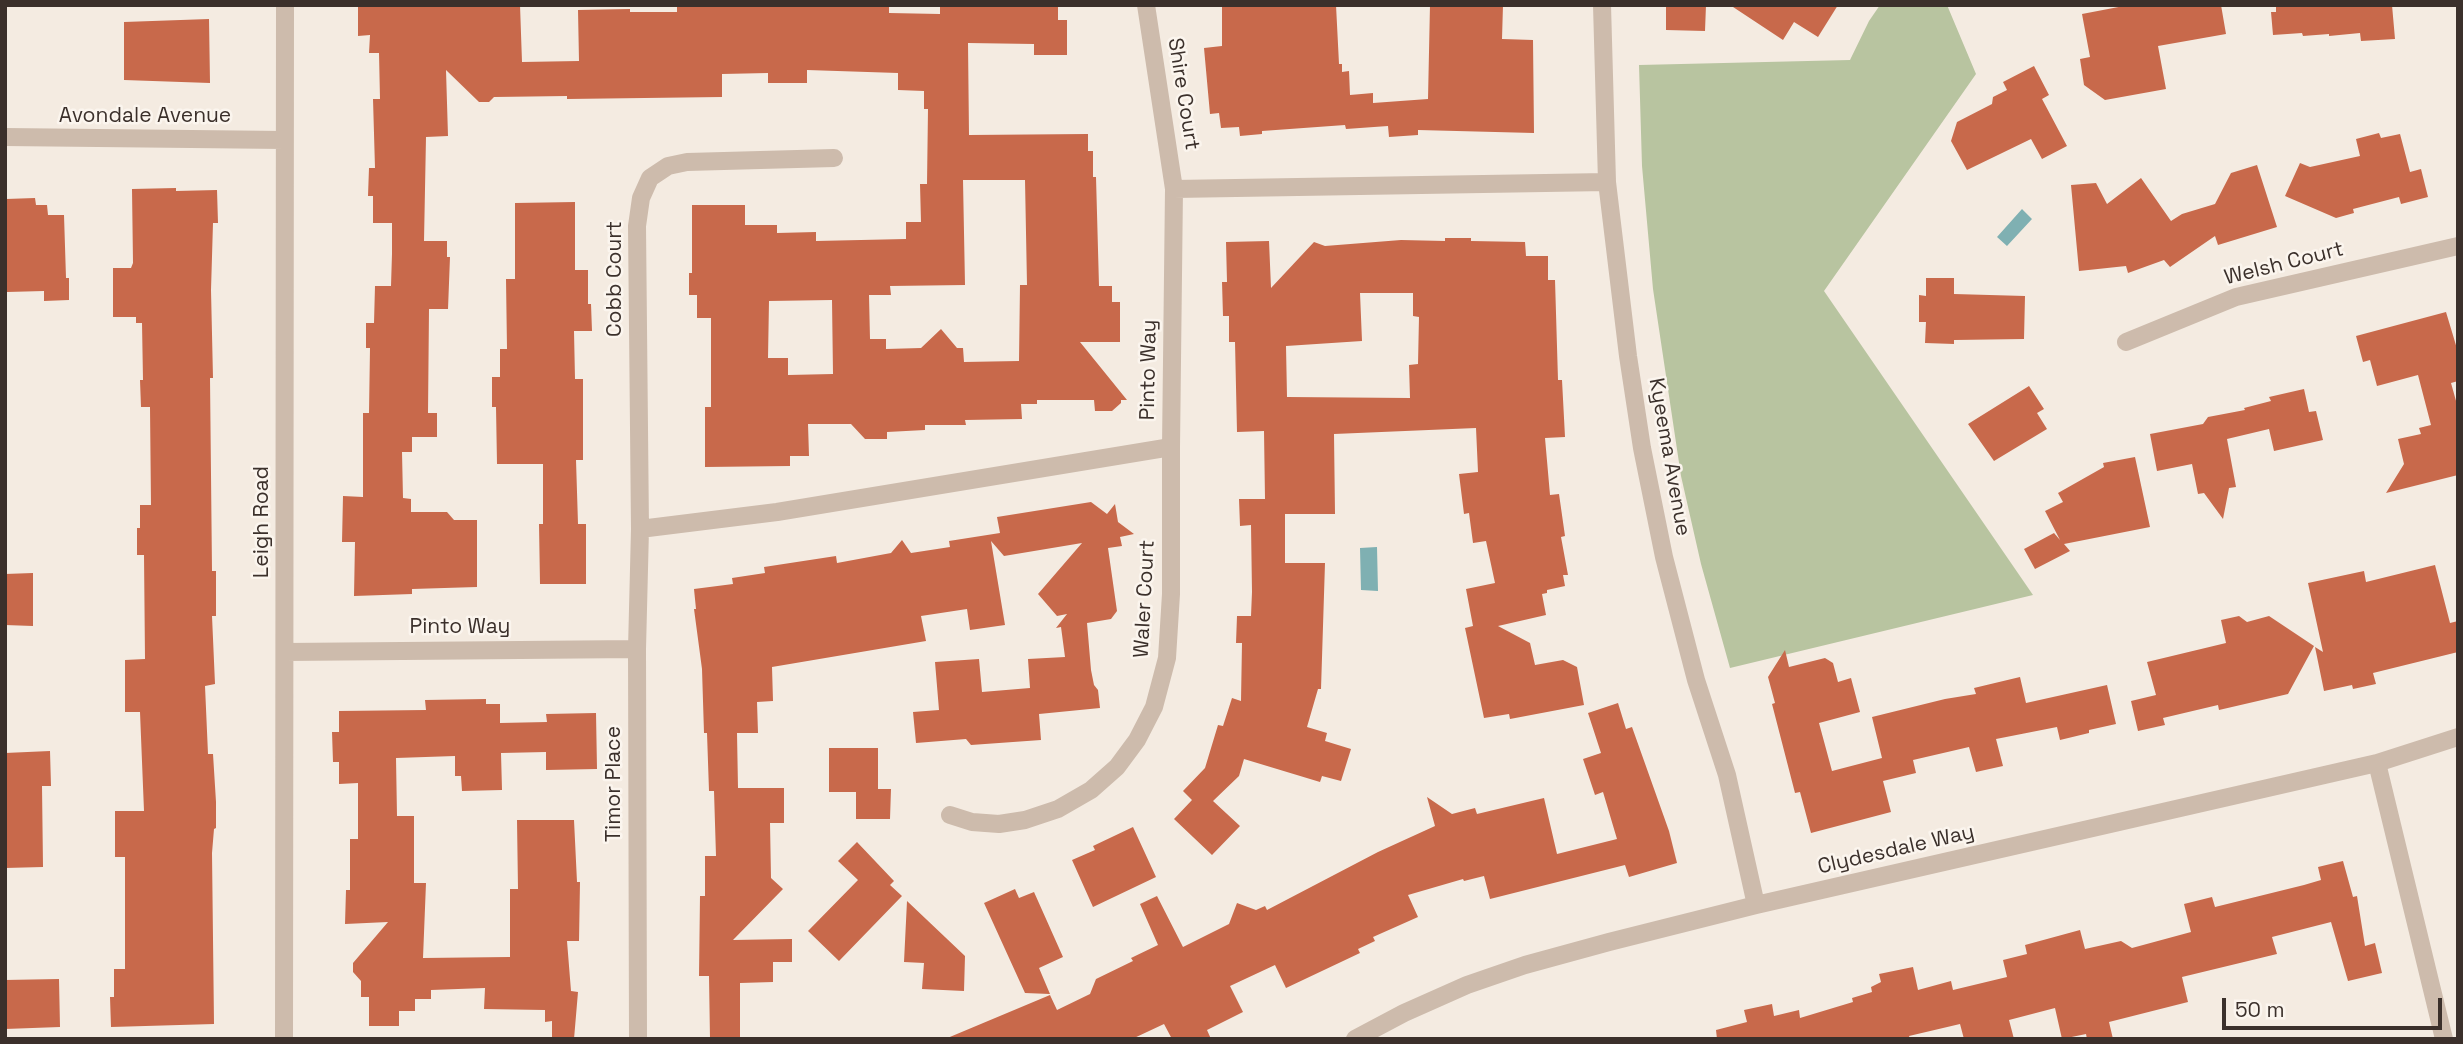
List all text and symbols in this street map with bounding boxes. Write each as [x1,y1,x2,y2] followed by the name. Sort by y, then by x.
[1162,36,1204,152] street label: Shire Court
[59,103,231,129] street label: Avondale Avenue
[602,221,628,337] street label: Cobb Court
[2222,237,2346,291] street label: Welsh Court
[1136,319,1162,421] street label: Pinto Way
[1643,376,1695,538] street label: Kyeema Avenue
[249,466,275,578] street label: Leigh Road
[1129,539,1161,659] street label: Waler Court
[410,614,510,640] street label: Pinto Way
[601,726,627,842] street label: Timor Place
[1815,820,1977,880] street label: Clydesdale Way
[2225,984,2446,1028] scale bar
[2235,996,2285,1023] text: 50 m

